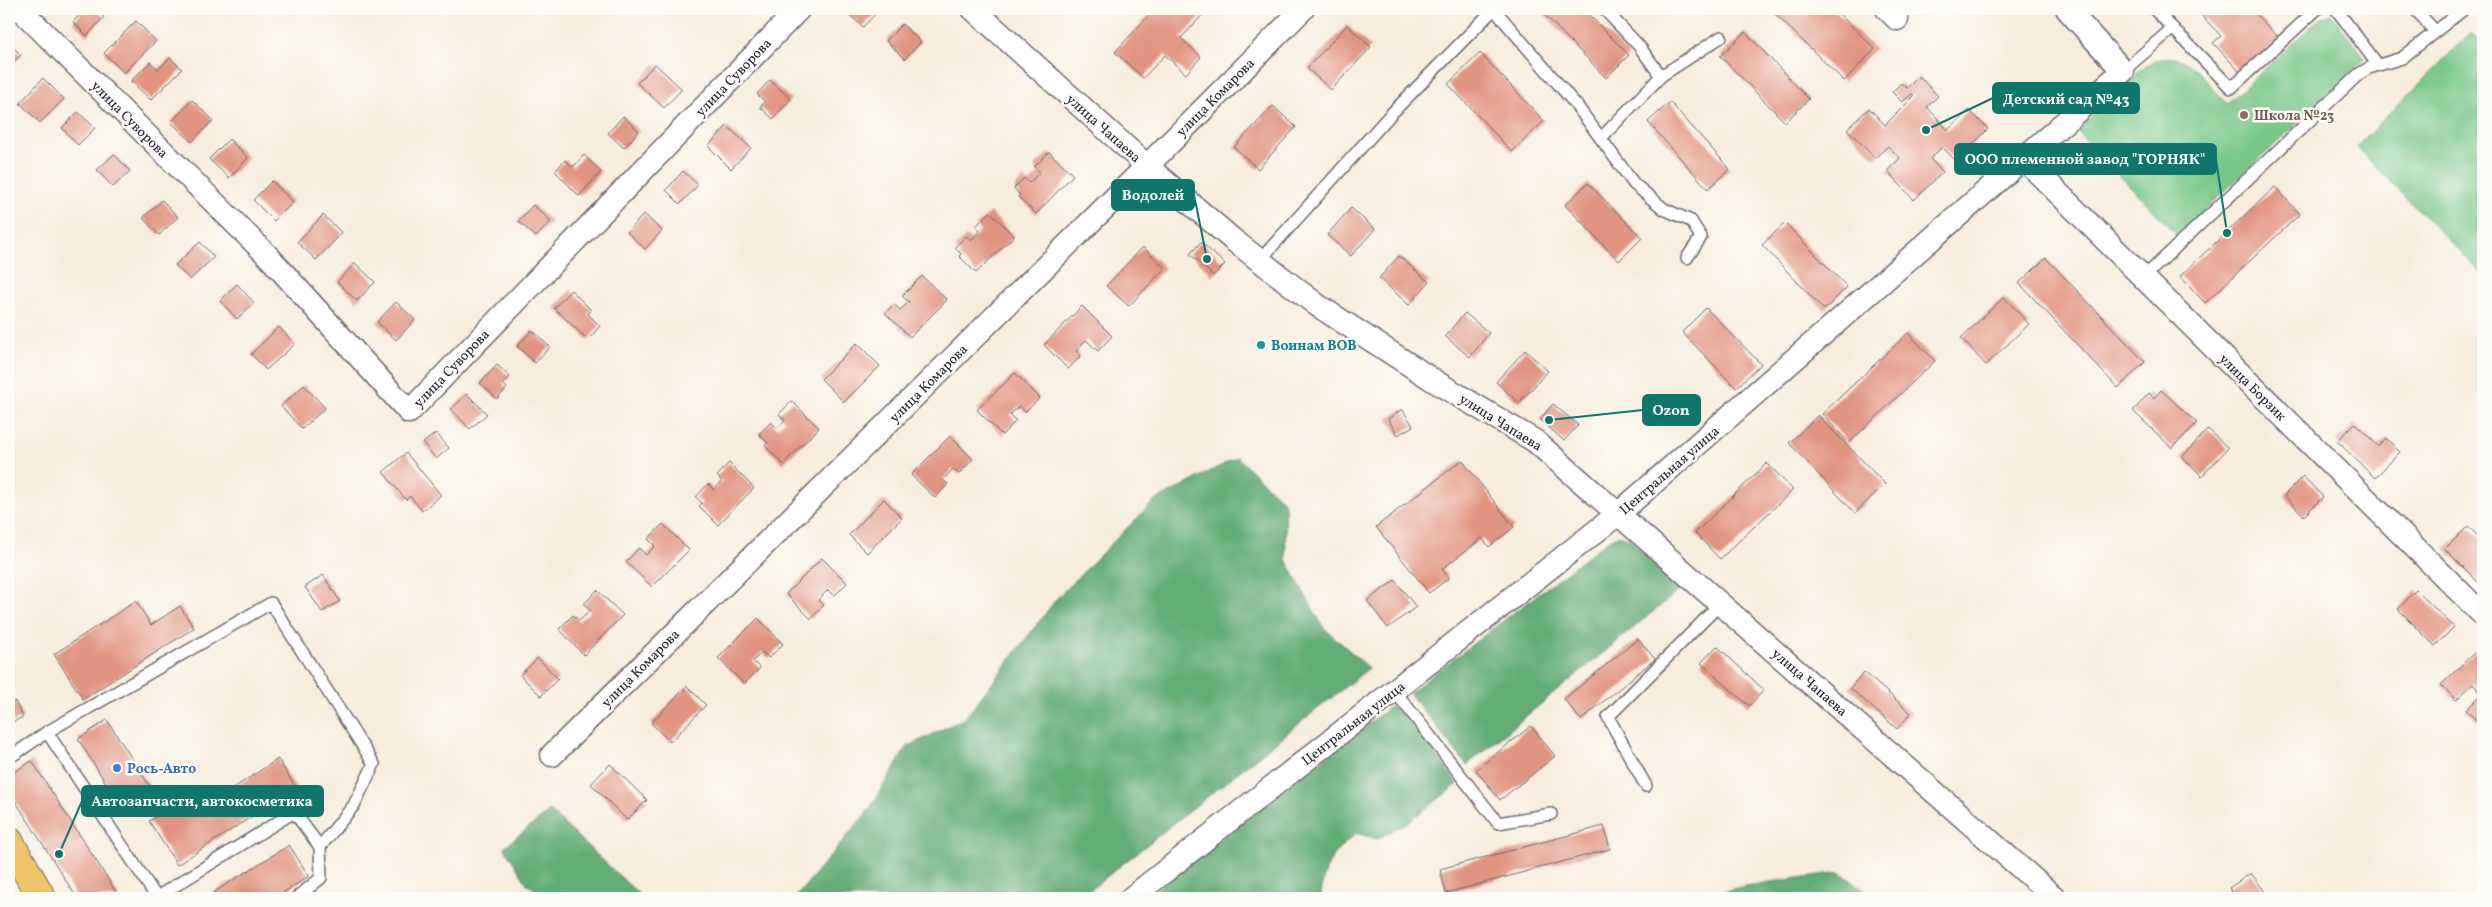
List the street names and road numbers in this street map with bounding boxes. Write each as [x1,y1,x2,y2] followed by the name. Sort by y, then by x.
[692,35,776,121] street label: улица Суворова
[1173,55,1259,141] street label: улица Комарова
[86,77,172,163] street label: улица Суворова
[1062,90,1144,168] street label: улица Чапаева
[410,326,494,412] street label: улица Суворова
[886,341,972,427] street label: улица Комарова
[2214,350,2290,426] street label: улица Борзик
[1455,390,1545,456] street label: улица Чапаева
[1616,422,1724,520] street label: Центральная улица
[598,626,684,712] street label: улица Комарова
[1767,645,1851,721] street label: улица Чапаева
[1298,678,1410,771] street label: Центральная улица

